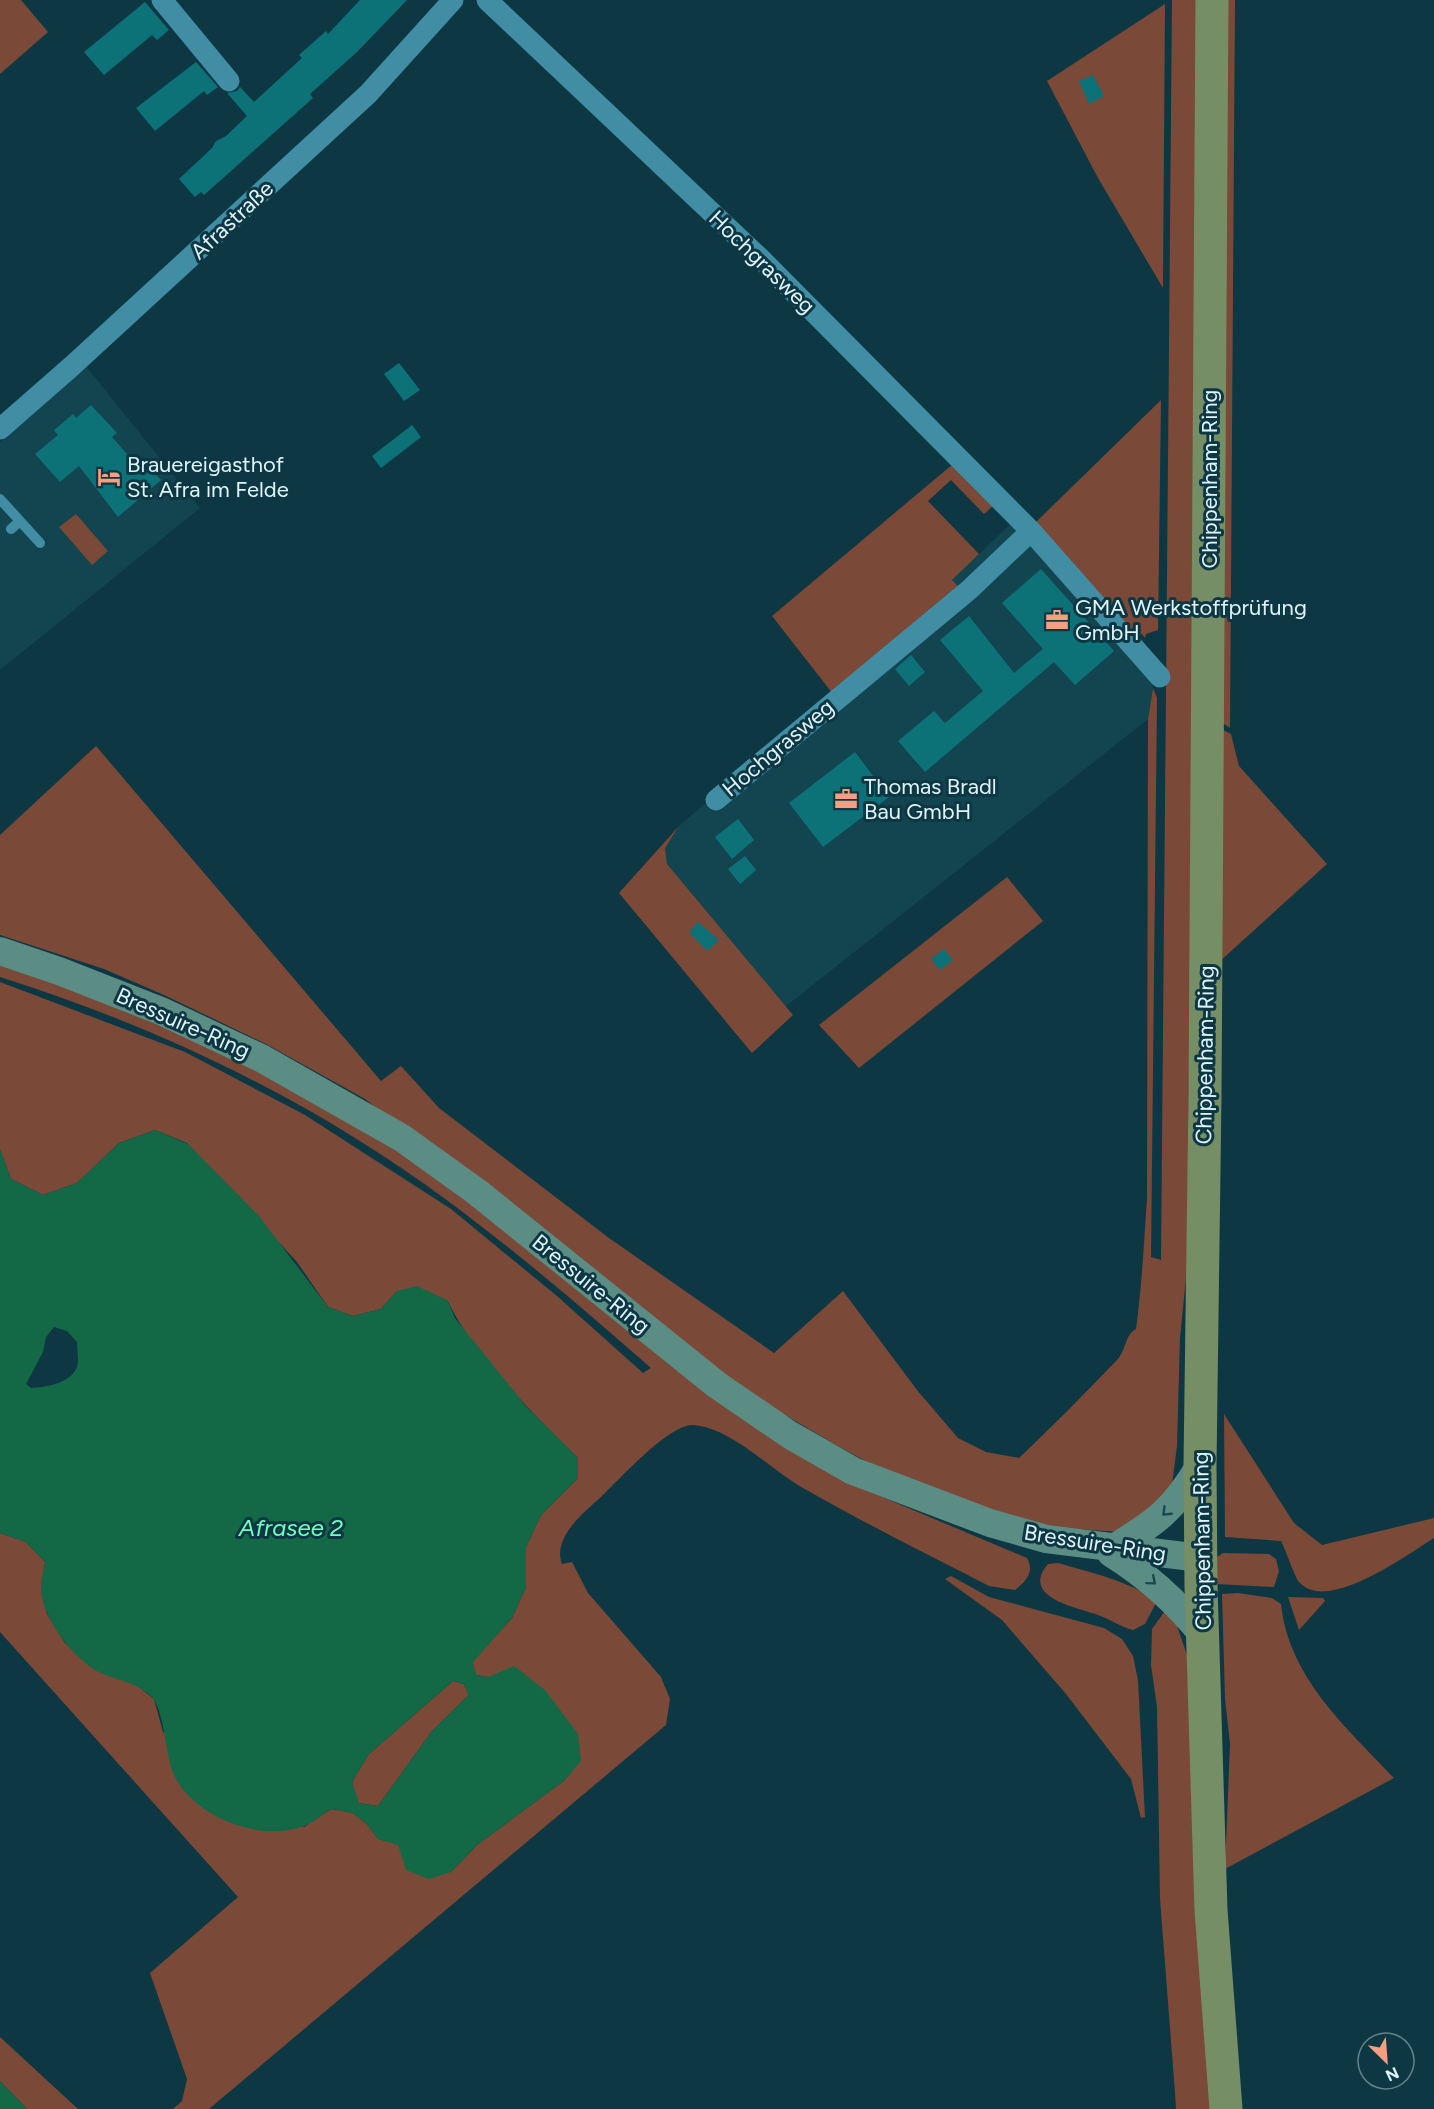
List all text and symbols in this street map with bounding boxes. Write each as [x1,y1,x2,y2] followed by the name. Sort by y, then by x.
[185,175,279,265] street label: Afrastraße
[703,205,821,319] street label: Hochgrasweg
[1196,390,1223,569] street label: Chippenham-Ring
[127,451,289,503] place label: Brauereigasthof St. Afra im Felde
[96,464,122,490] hotel icon: Brauereigasthof St. Afra im Felde
[1075,594,1307,646] place label: GMA Werkstoffprüfung GmbH
[1044,607,1070,633] office icon: GMA Werkstoffprüfung GmbH
[717,694,839,802] street label: Hochgrasweg
[864,773,997,825] place label: Thomas Bradl Bau GmbH
[833,786,859,812] office icon: Thomas Bradl Bau GmbH
[1190,965,1220,1145] street label: Chippenham-Ring
[112,981,254,1065] street label: Bressuire-Ring
[527,1228,655,1340] street label: Bressuire-Ring
[1187,1451,1217,1631] street label: Chippenham-Ring
[1162,1505,1173,1516] one-way arrow
[238,1513,344,1542] water label: Afrasee 2
[1022,1518,1168,1568] street label: Bressuire-Ring
[1146,1574,1157,1585] one-way arrow
[1356,2031,1416,2091] north arrow
[1383,2063,1402,2085] text: N

